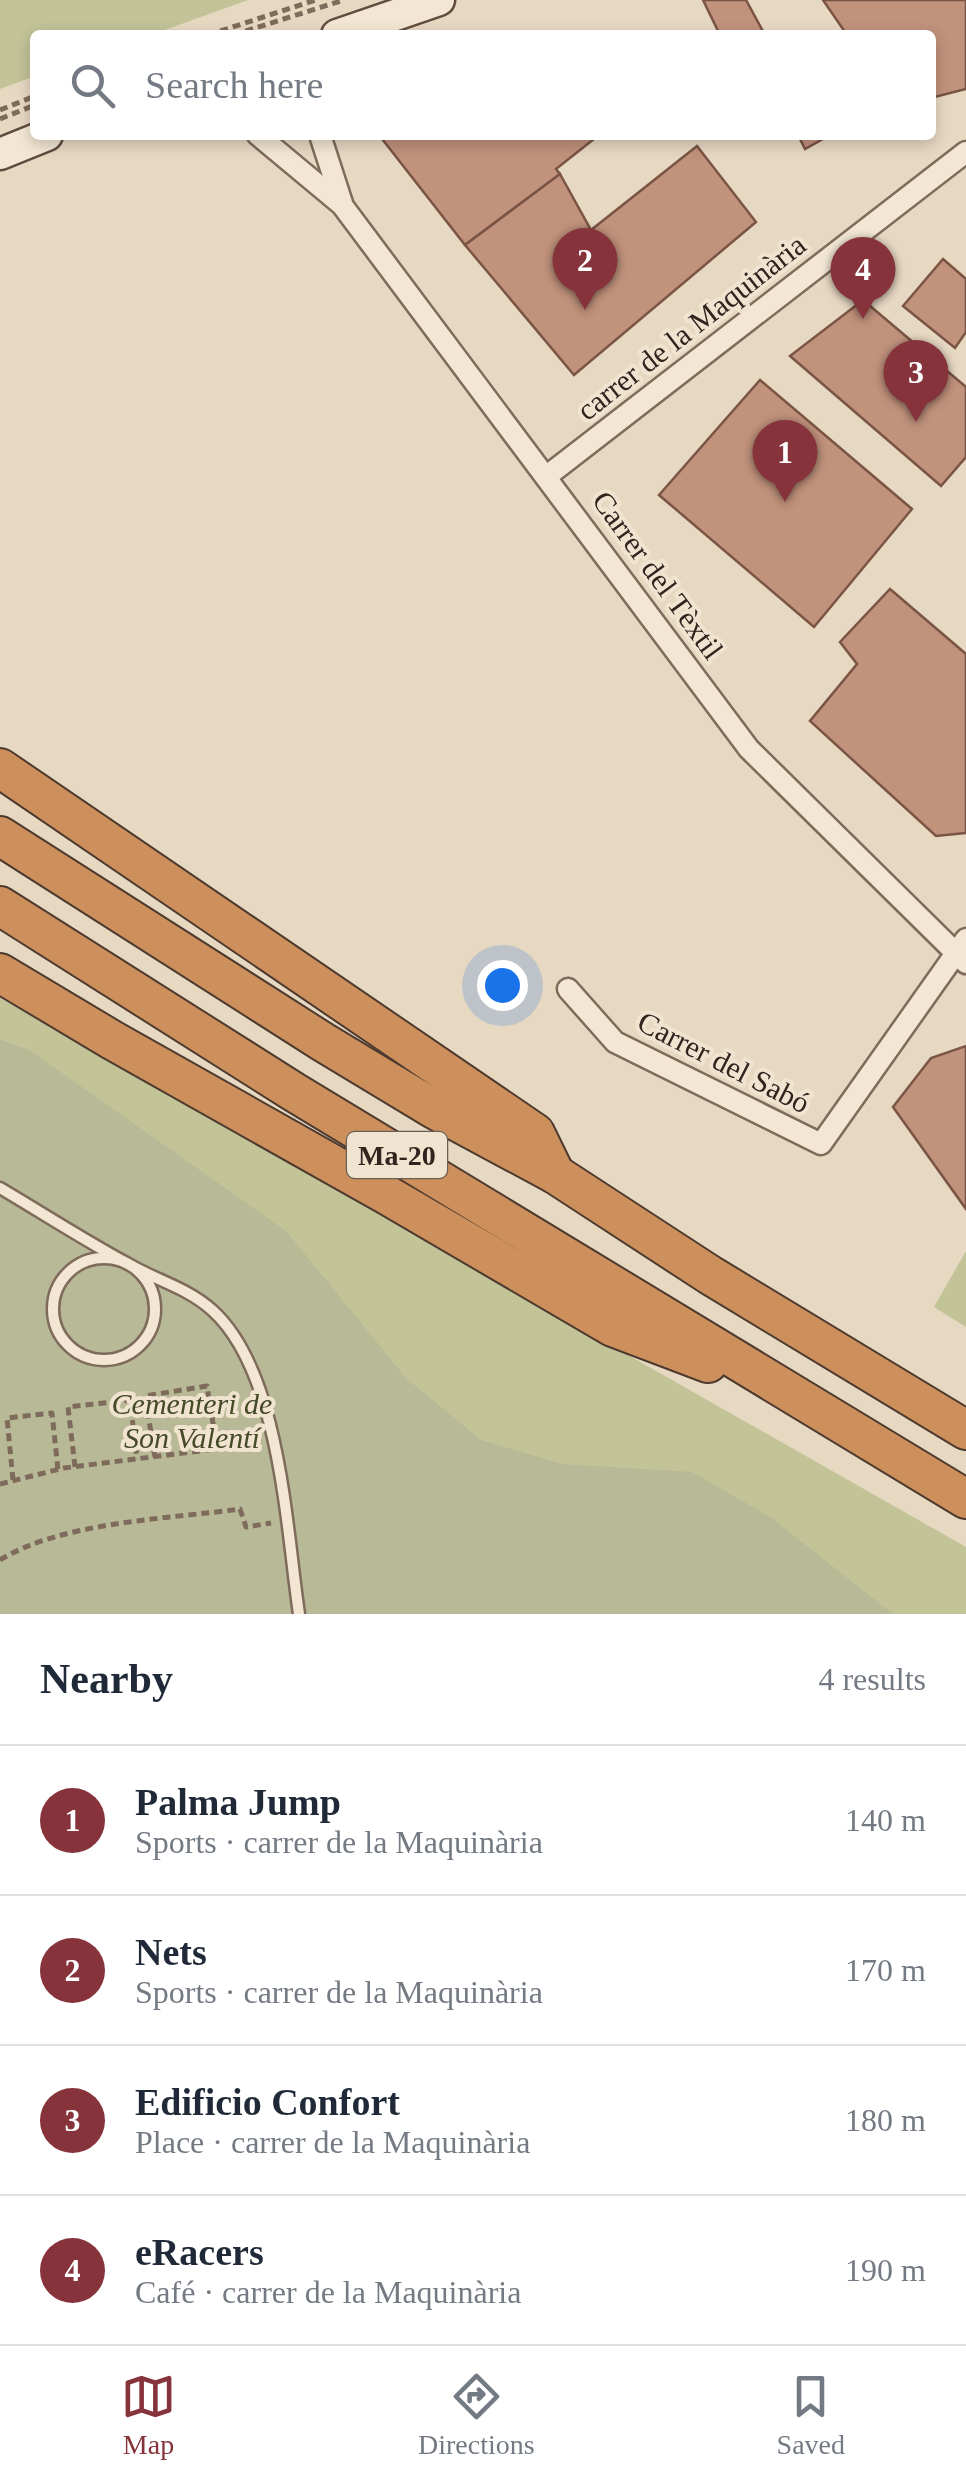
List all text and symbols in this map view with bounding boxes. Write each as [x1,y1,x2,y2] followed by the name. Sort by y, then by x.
[30,30,936,140] search box
[65,58,120,113] icon: search
[145,64,323,106] text: Search here
[552,228,618,310] pin: 2
[570,228,812,426] street label: carrer de la Maquinària
[830,236,896,319] pin: 4
[884,340,948,422] pin: 3
[752,420,818,502] pin: 1
[586,485,730,665] street label: Carrer del Tèxtil
[477,960,528,1011] your location
[633,1005,815,1119] street label: Carrer del Sabó
[347,1132,447,1178] road number: Ma-20
[112,1387,272,1454] park label: Cementeri de Son Valentí
[40,1656,173,1702] text: Nearby
[818,1661,926,1697] text: 4 results
[135,1781,341,1823] text: Palma Jump
[65,1802,81,1838] text: 1
[845,1802,926,1838] text: 140 m
[135,1824,543,1860] text: Sports · carrer de la Maquinària
[135,1931,207,1973] text: Nets
[65,1952,81,1988] text: 2
[845,1952,926,1988] text: 170 m
[135,1974,543,2010] text: Sports · carrer de la Maquinària
[135,2081,400,2123] text: Edificio Confort
[65,2102,81,2138] text: 3
[845,2102,926,2138] text: 180 m
[135,2124,530,2160] text: Place · carrer de la Maquinària
[135,2231,264,2273] text: eRacers
[65,2252,81,2288] text: 4
[845,2252,926,2288] text: 190 m
[135,2274,521,2310] text: Café · carrer de la Maquinària
[121,2369,176,2461] tab: Map
[418,2369,535,2461] tab: Directions
[777,2369,845,2461] tab: Saved

